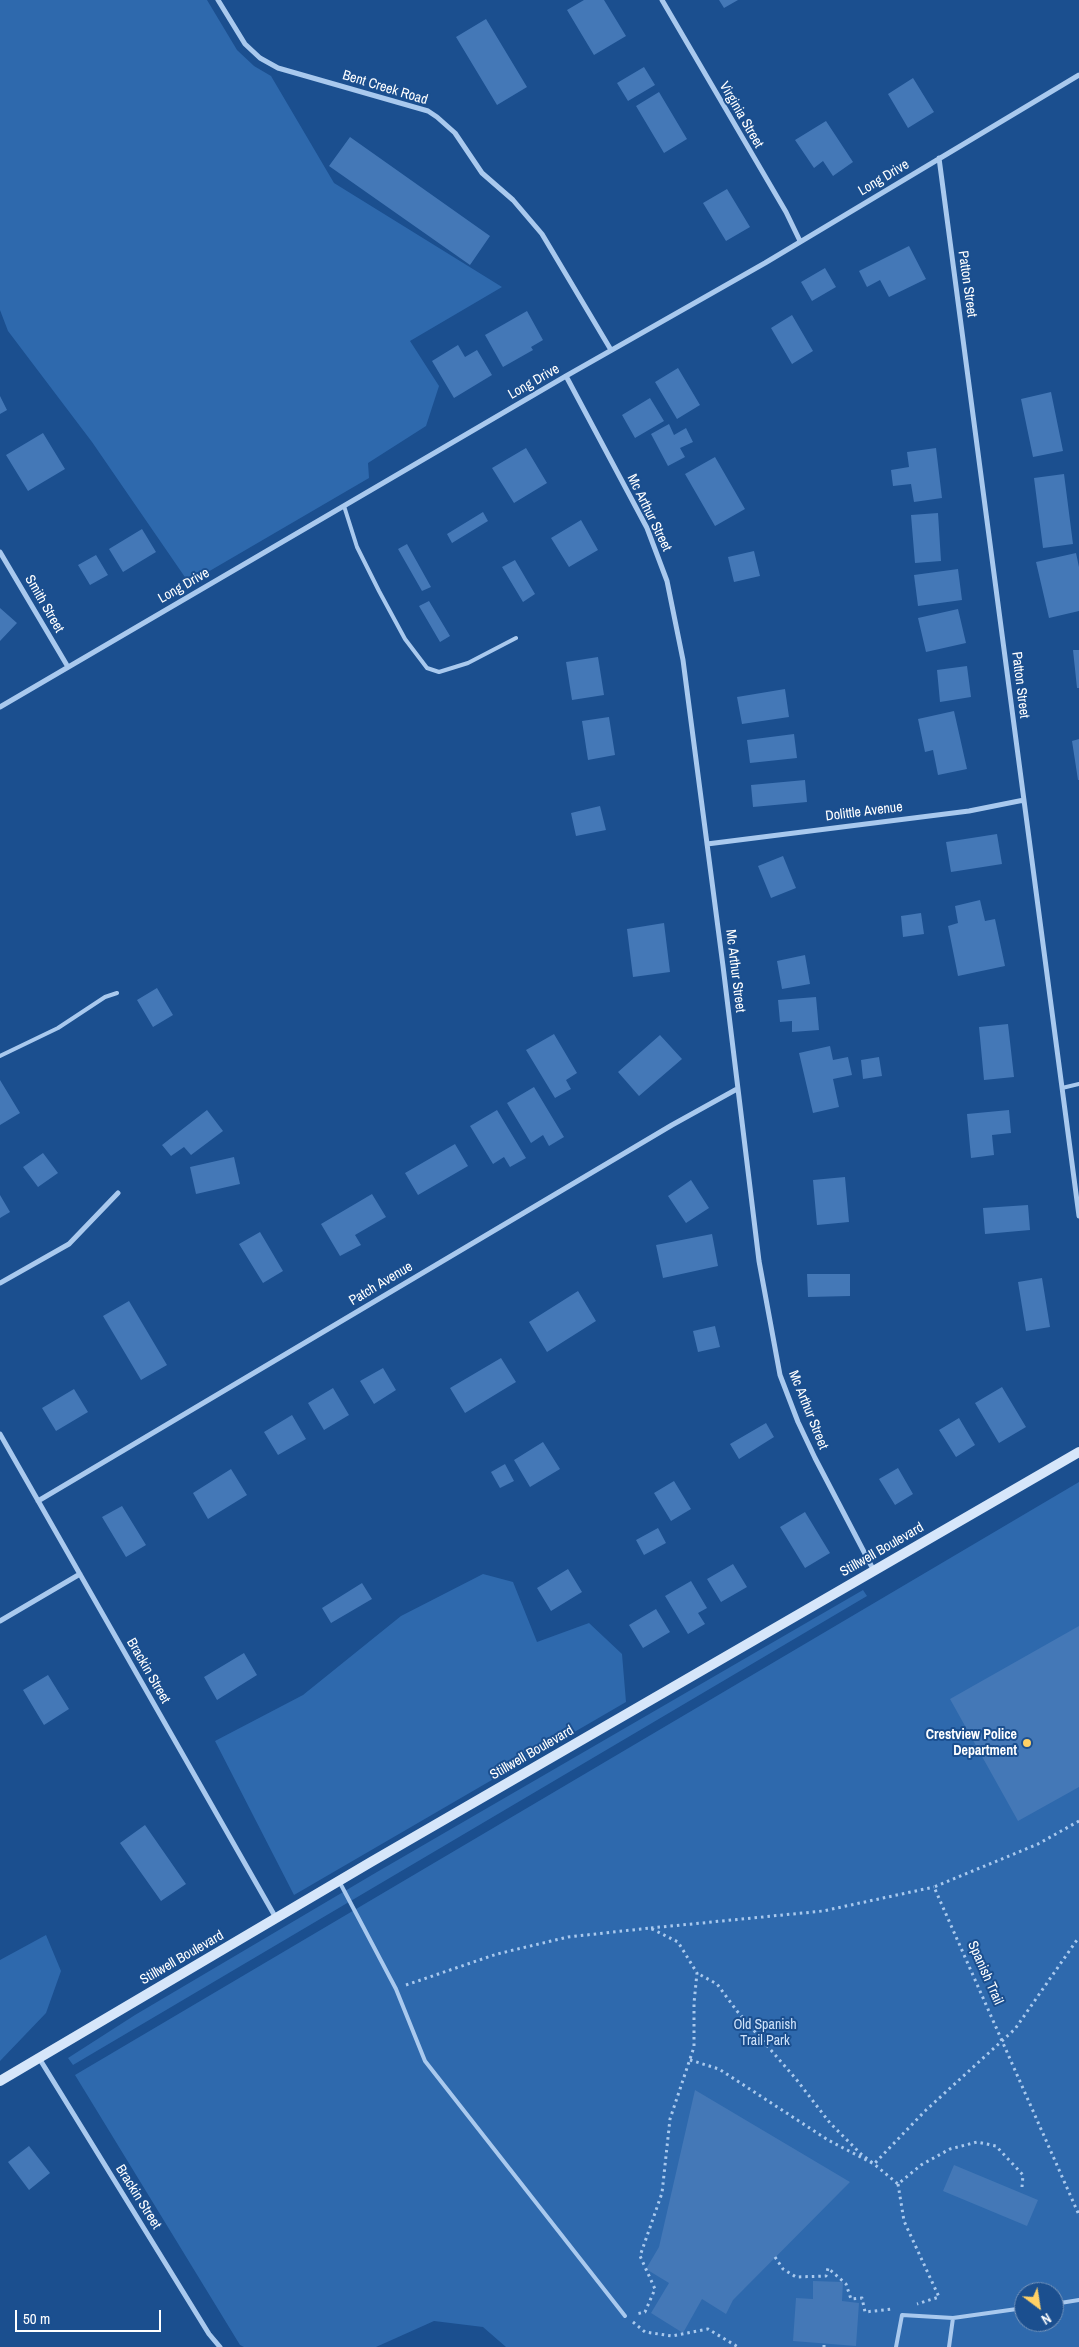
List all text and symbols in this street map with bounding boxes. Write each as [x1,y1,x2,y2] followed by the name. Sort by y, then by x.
[340,67,430,109] street label: Bent Creek Road
[715,79,767,151] street label: Virginia Street
[856,156,912,200] street label: Long Drive
[954,250,980,318] street label: Patton Street
[505,361,563,403] street label: Long Drive
[623,472,675,554] street label: Mc Arthur Street
[155,565,213,607] street label: Long Drive
[21,572,67,636] street label: Smith Street
[1008,651,1032,719] street label: Patton Street
[824,799,904,825] street label: Dolittle Avenue
[722,928,748,1014] street label: Mc Arthur Street
[346,1258,416,1310] street label: Patch Avenue
[785,1368,831,1452] street label: Mc Arthur Street
[837,1519,927,1581] street label: Stillwell Boulevard
[123,1635,173,1707] street label: Brackin Street
[487,1722,577,1784] street label: Stillwell Boulevard
[926,1727,1017,1760] place label: Crestview Police Department
[1021,1737,1033,1749] marker: Crestview Police Department
[137,1927,227,1989] street label: Stillwell Boulevard
[964,1939,1006,2007] street label: Spanish Trail
[733,2017,797,2050] park label: Old Spanish Trail Park
[112,2162,164,2232] street label: Brackin Street
[1014,2282,1064,2332] north arrow
[18,2300,164,2332] scale bar
[23,2308,50,2329] text: 50 m
[1038,2309,1054,2329] text: N

